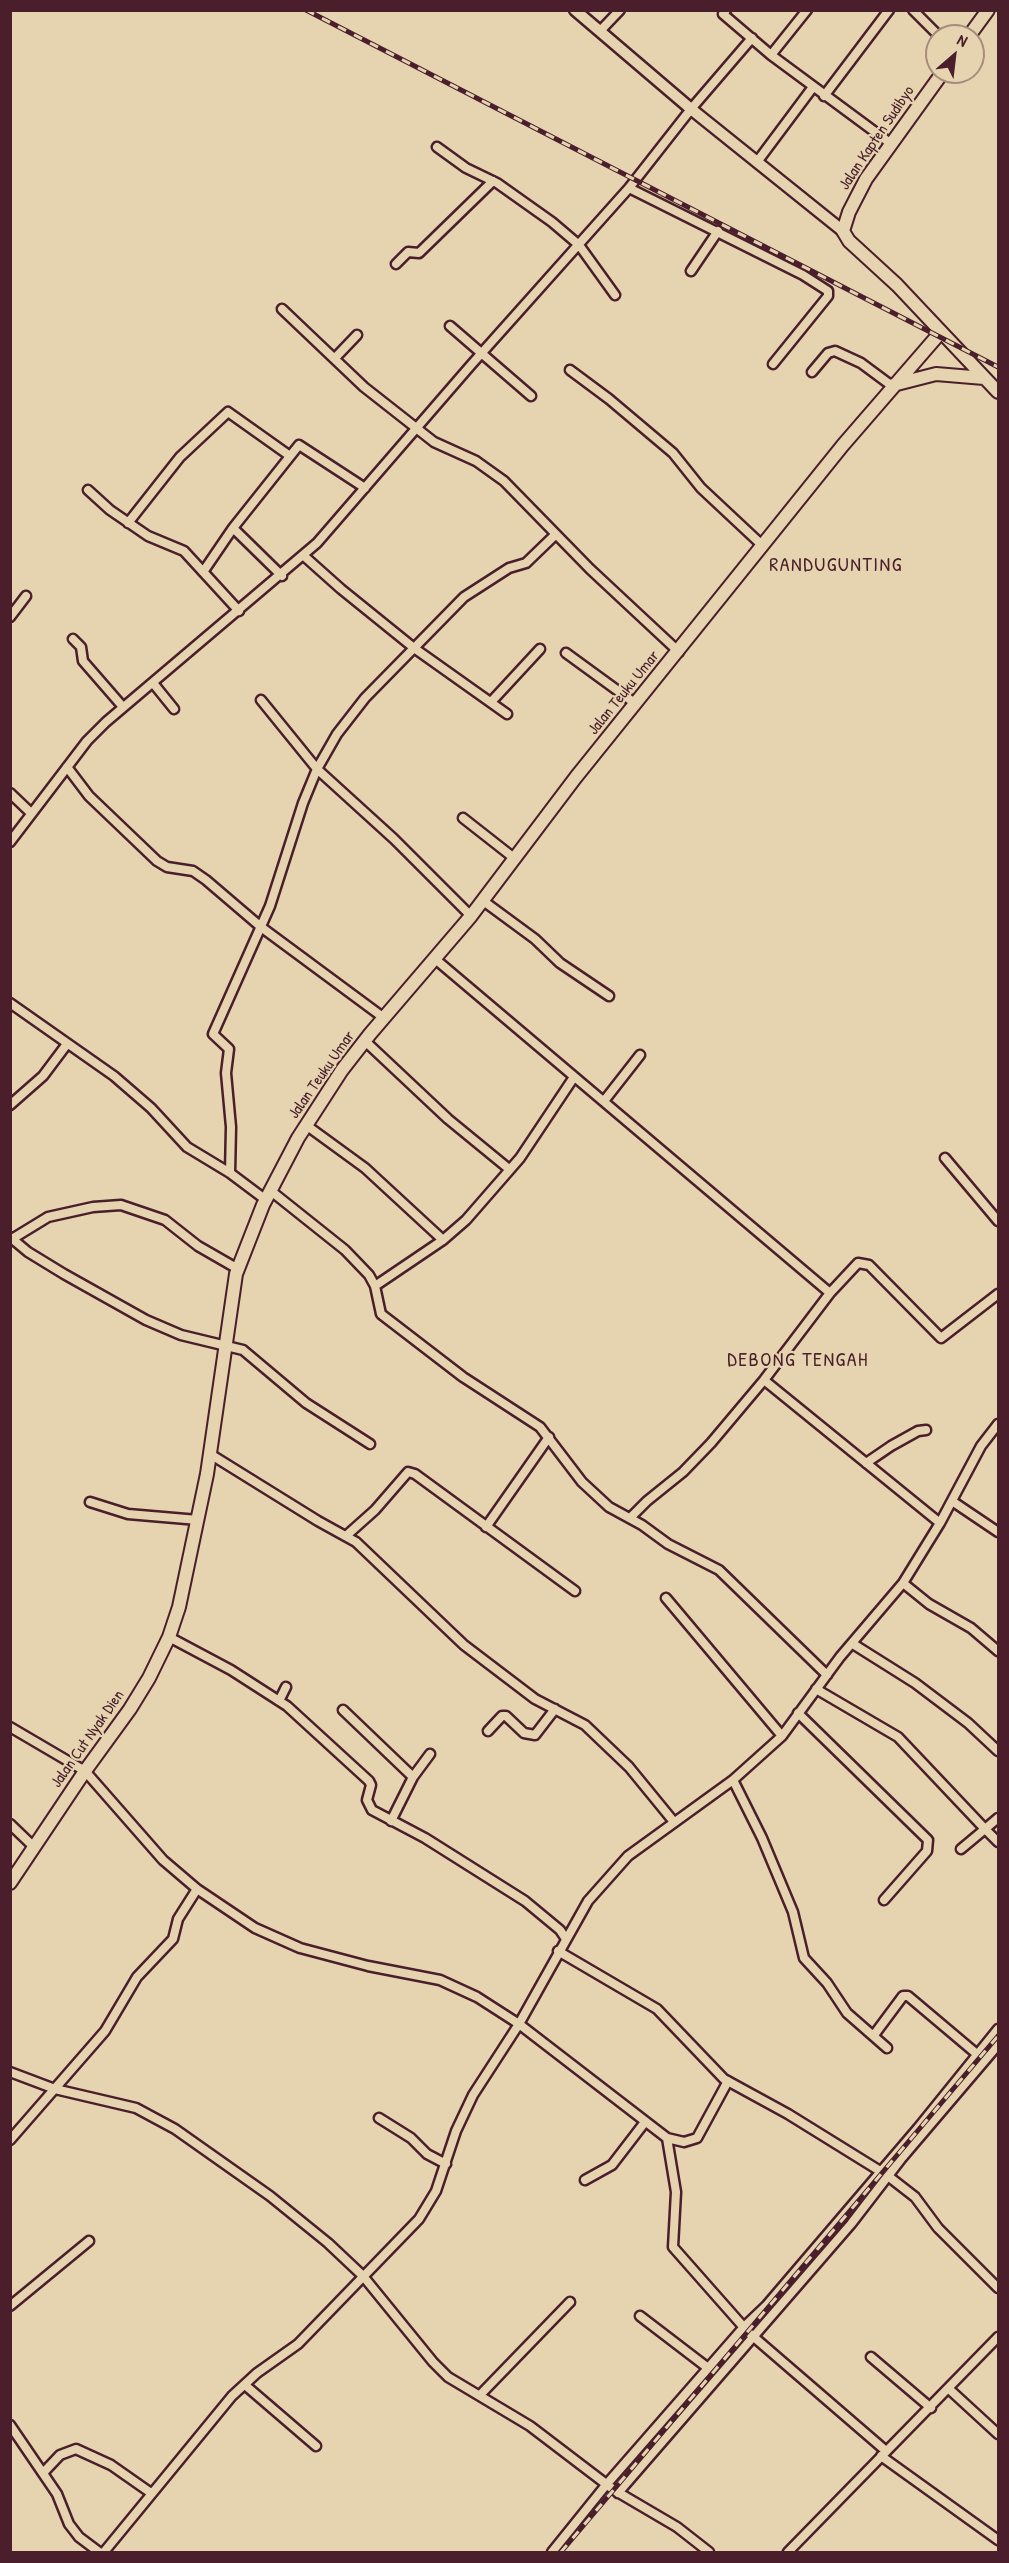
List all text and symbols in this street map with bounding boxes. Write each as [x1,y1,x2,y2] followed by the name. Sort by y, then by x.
[925,24,985,84] north arrow
[954,28,971,52] text: N
[835,82,919,194] street label: Jalan Kapten Sudibyo
[769,554,903,578] district label: RANDUGUNTING
[584,647,664,739] street label: Jalan Teuku Umar
[285,1027,359,1123] street label: Jalan Teuku Umar
[727,1349,869,1373] district label: DEBONG TENGAH
[47,1687,129,1791] street label: Jalan Cut Nyak Dien

